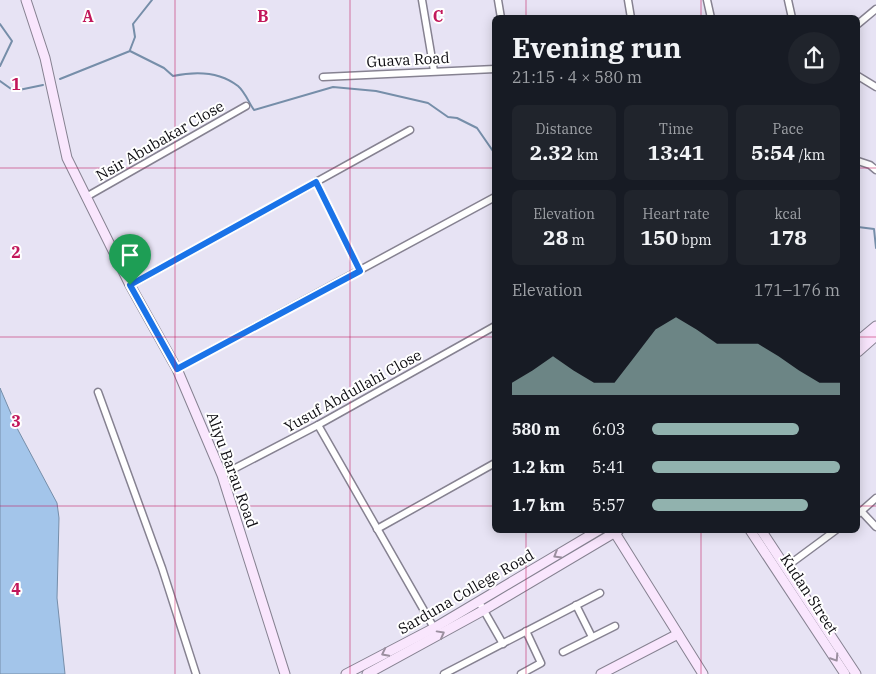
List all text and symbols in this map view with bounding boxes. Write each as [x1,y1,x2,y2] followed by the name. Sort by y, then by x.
[82,6,94,26] text: A
[257,6,269,26] text: B
[433,6,443,26] text: C
[512,29,681,66] text: Evening run
[788,32,840,84] button: share
[366,48,450,71] street label: Guava Road
[512,67,642,87] text: 21:15 · 4 × 580 m
[11,74,21,94] text: 1
[92,96,227,185] street label: Nsir Abubakar Close
[535,120,593,138] text: Distance
[659,120,693,138] text: Time
[773,120,803,138] text: Pace
[530,138,573,166] text: 2.32
[648,138,704,166] text: 13:41
[751,138,795,166] text: 5:54
[573,146,598,164] text: km
[795,146,825,164] text: /km
[533,205,595,223] text: Elevation
[643,205,710,223] text: Heart rate
[775,205,802,223] text: kcal
[543,223,568,251] text: 28
[640,223,678,251] text: 150
[769,223,807,251] text: 178
[568,231,585,249] text: m
[678,231,712,249] text: bpm
[109,234,151,285] pin
[116,241,144,269] icon: arrive
[11,242,21,262] text: 2
[512,280,582,300] text: Elevation
[754,280,840,300] text: 171–176 m
[281,345,425,436] street label: Yusuf Abdullahi Close
[203,409,262,530] street label: Aliyu Barau Road
[11,411,21,431] text: 3
[512,419,560,439] text: 580 m
[592,419,625,439] text: 6:03
[512,457,565,477] text: 1.2 km
[592,457,625,477] text: 5:41
[512,495,565,515] text: 1.7 km
[592,495,625,515] text: 5:57
[394,545,537,638] street label: Sarduna College Road
[553,549,562,559] one-way arrow
[776,550,842,637] street label: Kudan Street
[11,579,21,599] text: 4
[436,631,445,641] one-way arrow
[382,647,391,657] one-way arrow
[828,653,838,662] one-way arrow

